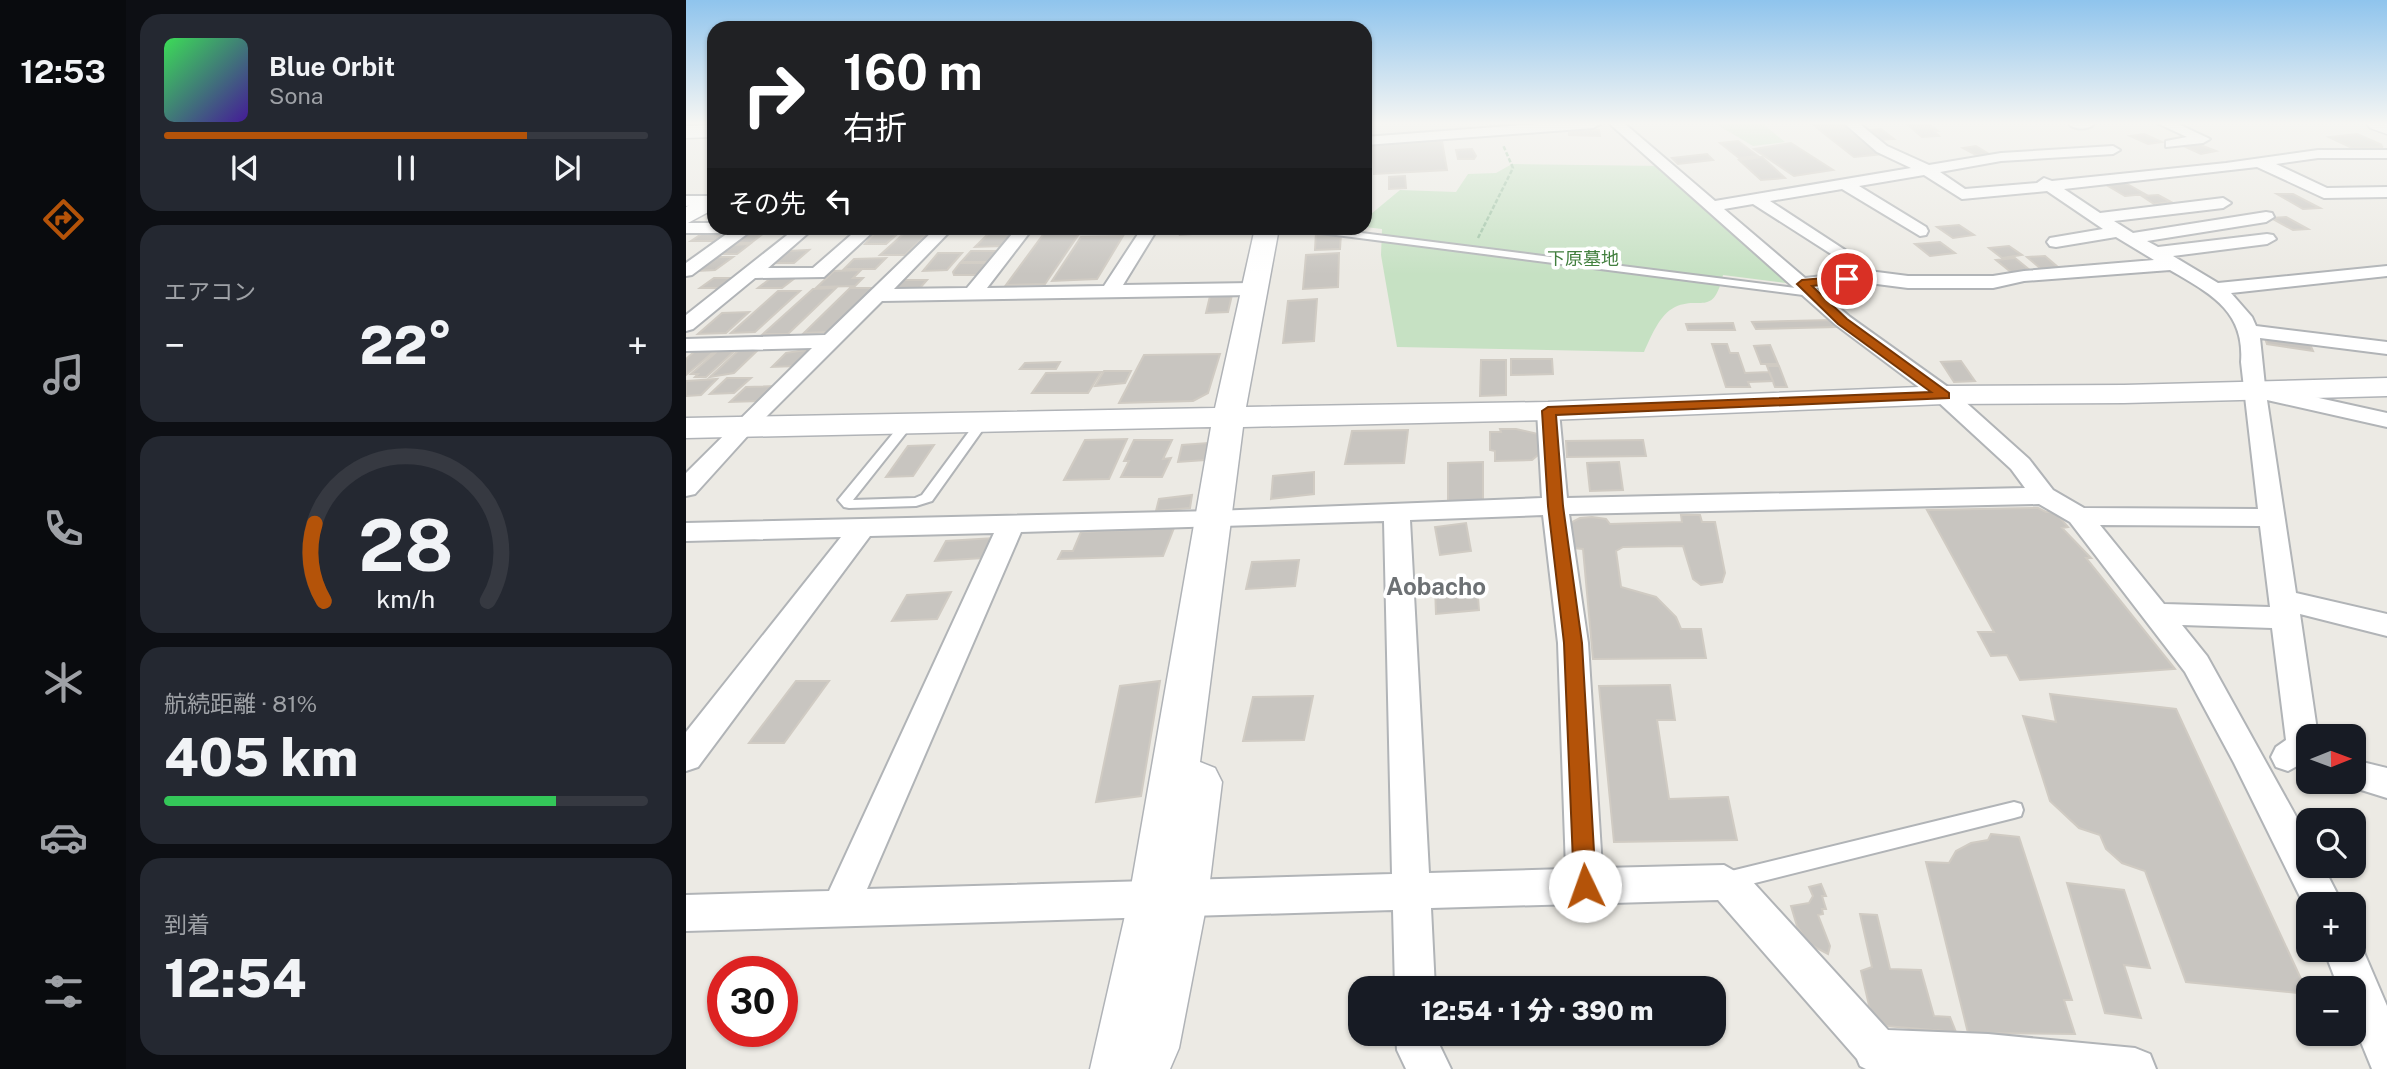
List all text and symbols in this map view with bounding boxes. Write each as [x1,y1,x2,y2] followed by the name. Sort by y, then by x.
[843,43,983,101] text: 160 m
[728,49,819,140] icon: right
[269,51,395,82] text: Blue Orbit
[20,53,106,90] text: 12:53
[269,82,323,109] text: Sona
[843,109,907,146] text: 右折
[226,149,264,187] icon: previous
[387,149,425,187] icon: pause
[548,149,586,187] icon: next
[820,182,858,220] icon: left
[728,188,806,219] text: その先
[39,195,88,244] icon: directions
[1547,248,1619,269] park label: 下原墓地
[1817,249,1877,309] pin
[1828,260,1866,298] icon: arrive
[164,278,256,305] text: エアコン
[360,315,452,376] text: 22°
[164,323,185,368] text: −
[627,323,648,368] text: +
[39,350,88,399] icon: music
[358,502,454,587] text: 28
[39,504,88,553] icon: phone
[1386,572,1486,600] district label: Aobacho
[377,583,435,613] text: km/h
[39,658,88,707] icon: climate
[164,690,317,717] text: 航続距離 · 81%
[2296,724,2366,794] north arrow
[2296,724,2366,1046] map controls
[164,727,358,788] text: 405 km
[2296,808,2366,878] button: search
[39,813,88,862] icon: car
[1548,849,1622,923] position arrow
[2296,892,2366,962] button: +
[164,911,210,938] text: 到着
[164,948,306,1009] text: 12:54
[707,956,798,1047] speed limit sign: 30
[39,967,88,1016] icon: filters
[2296,976,2366,1046] button: −
[1421,995,1653,1026] text: 12:54 · 1 分 · 390 m

